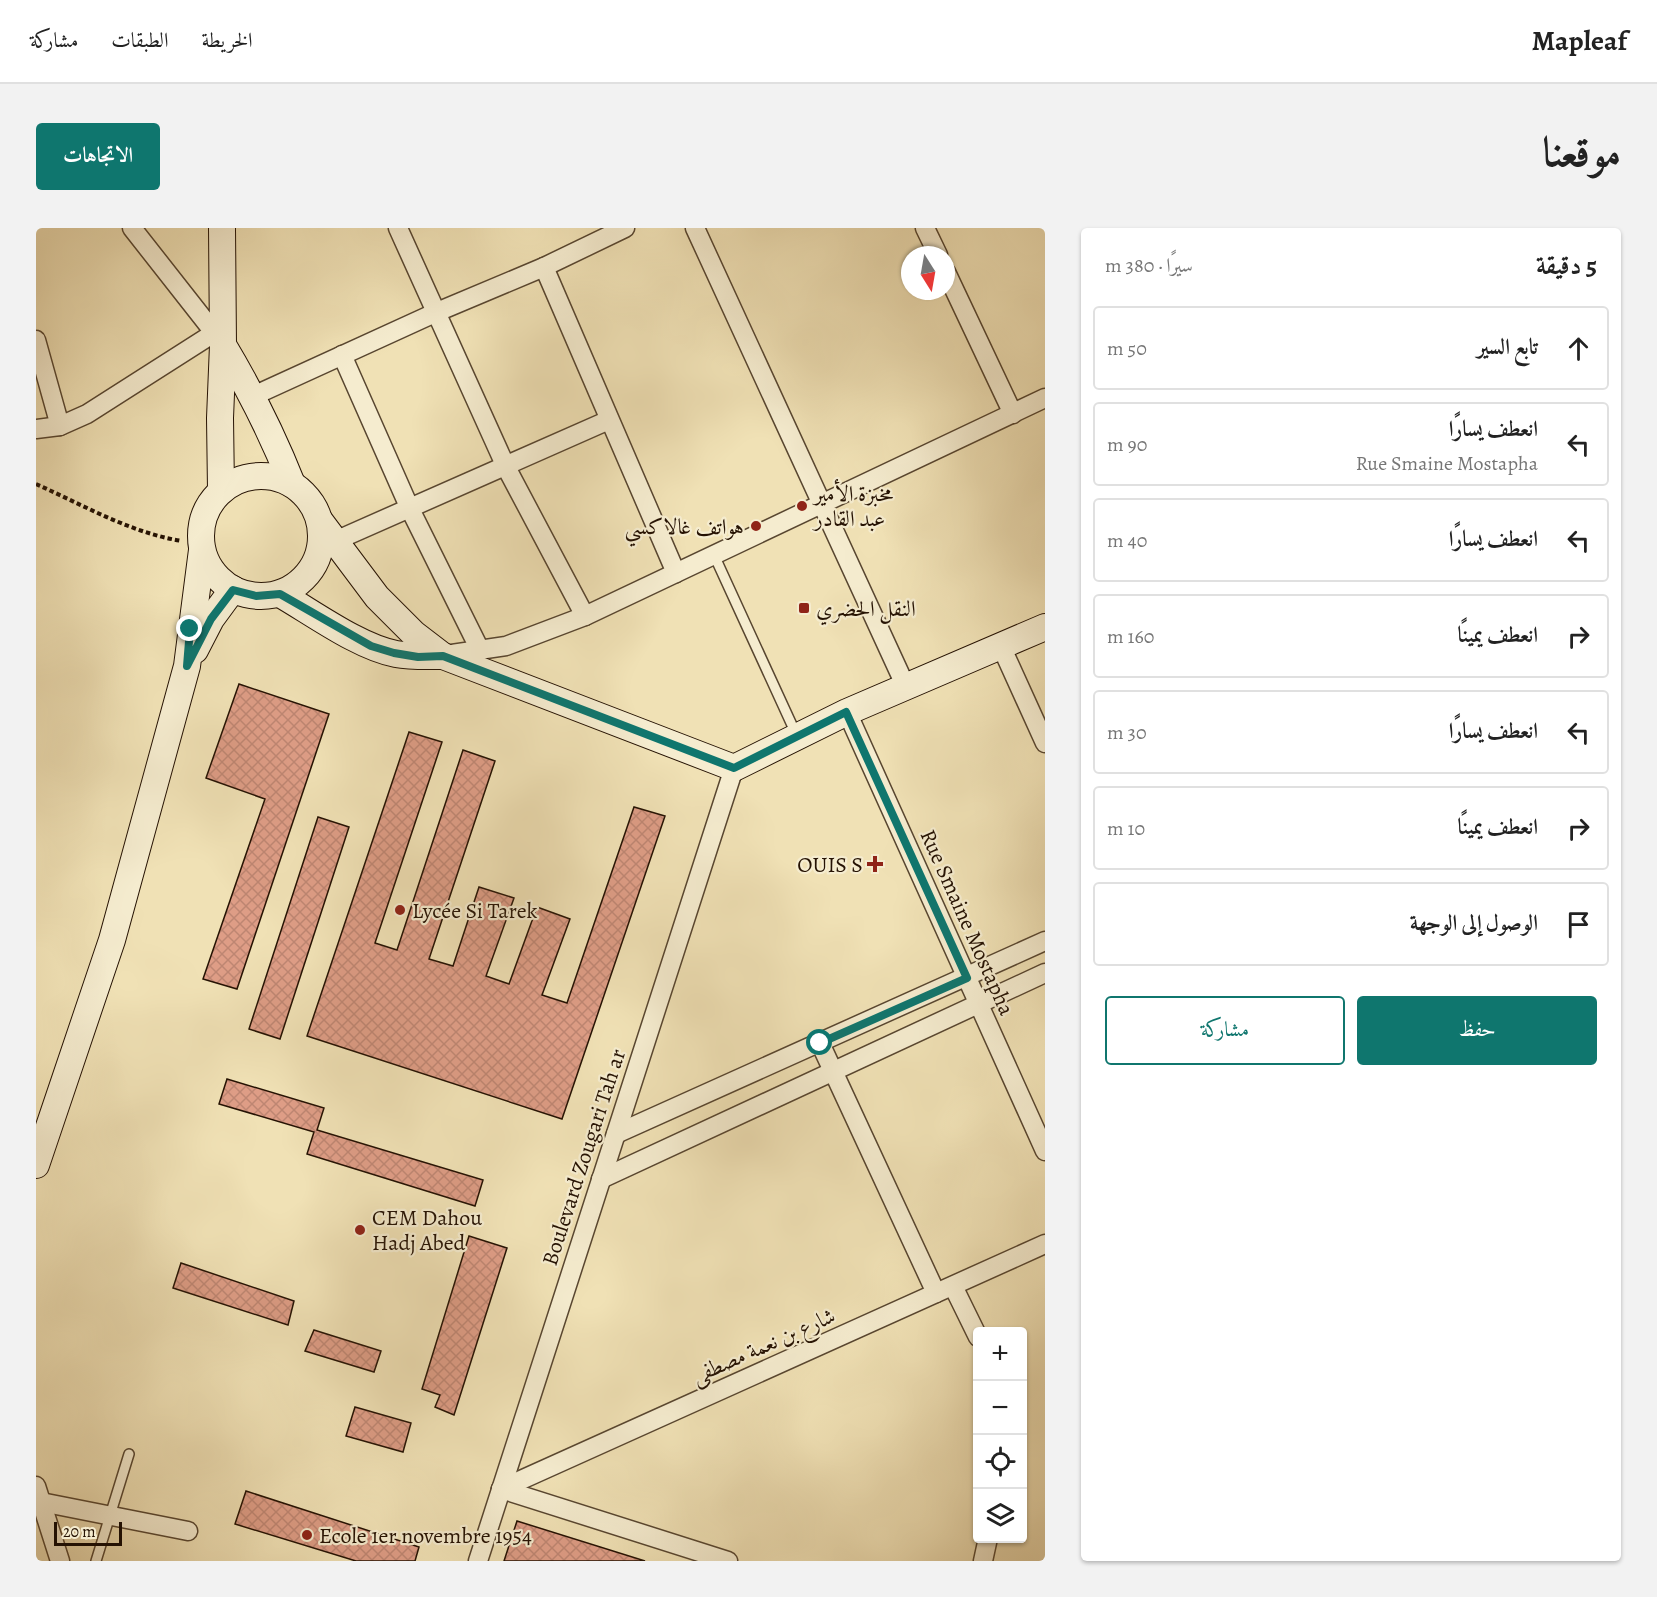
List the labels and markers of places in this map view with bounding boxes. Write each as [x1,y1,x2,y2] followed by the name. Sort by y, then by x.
[812,478,894,534] place label: مخبزة الأمير عبد القادر
[795,499,809,513] marker: مخبزة الأمير عبد القادر
[624,512,744,547] place label: هواتف غالاكسي
[749,519,763,533] marker: هواتف غالاكسي
[816,594,916,626] place label: النقل الحضري
[797,601,811,615] marker: النقل الحضري
[797,850,863,880] place label: OUIS S
[868,857,882,871] marker: OUIS S
[412,896,538,926] place label: Lycée Si Tarek
[393,903,407,917] marker: Lycée Si Tarek
[372,1203,482,1258] place label: CEM Dahou Hadj Abed
[353,1223,367,1237] marker: CEM Dahou Hadj Abed
[319,1521,532,1551] place label: Ecole 1er novembre 1954
[300,1528,314,1542] marker: Ecole 1er novembre 1954

